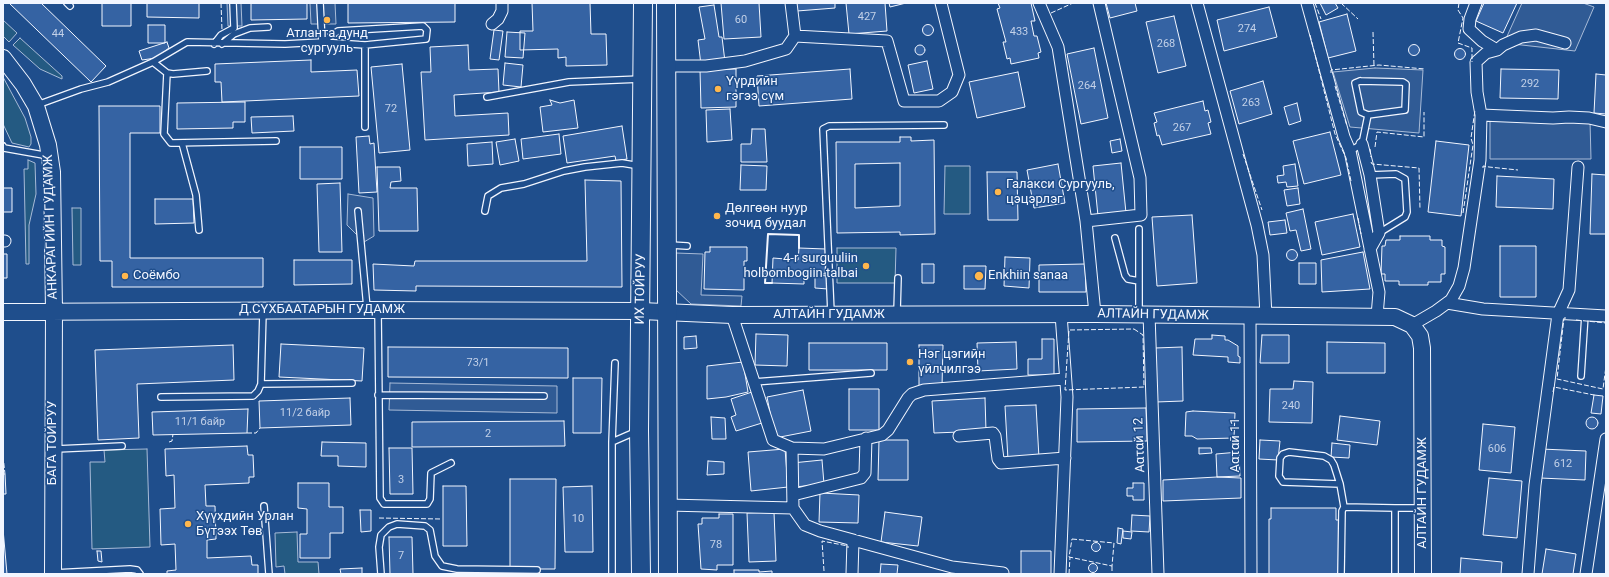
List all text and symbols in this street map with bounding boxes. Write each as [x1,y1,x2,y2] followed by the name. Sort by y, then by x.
[858,10,876,24] house number: 427
[735,13,747,27] house number: 60
[322,15,332,25] marker: Атланта дунд сургууль
[1238,22,1256,36] house number: 274
[1010,25,1028,39] house number: 433
[286,26,368,57] place label: Атланта дунд сургууль
[52,27,64,41] house number: 44
[1157,37,1175,51] house number: 268
[726,74,784,105] place label: Үүрдийн гэгээ сүм
[1521,77,1539,91] house number: 292
[1078,79,1096,93] house number: 264
[713,84,723,94] marker: Үүрдийн гэгээ сүм
[1242,96,1260,110] house number: 263
[385,102,397,116] house number: 72
[1173,121,1191,135] house number: 267
[41,154,61,300] street label: АНКАРАГИЙН ГУДАМЖ
[1006,177,1115,208] place label: Галакси Сургууль, цэцэрлэг
[993,187,1003,197] marker: Галакси Сургууль, цэцэрлэг
[725,201,808,232] place label: Дөлгөөн нуур зочид буудал
[712,211,722,221] marker: Дөлгөөн нуур зочид буудал
[743,251,858,282] place label: 4-r surguuliin holbombogiin talbai
[633,253,649,325] street label: ИХ ТОЙРУУ
[861,261,871,271] marker: 4-r surguuliin holbombogiin talbai
[133,268,180,284] place label: Соёмбо
[988,268,1068,284] place label: Enkhiin sanaa
[973,270,985,282] marker: Enkhiin sanaa
[120,271,130,281] marker: Соёмбо
[239,302,405,318] street label: Д.СҮХБААТАРЫН ГУДАМЖ
[1097,306,1209,324] street label: АЛТАЙН ГУДАМЖ
[773,307,885,323] street label: АЛТАЙН ГУДАМЖ
[918,347,986,378] place label: Нэг цэгийн үйлчилгээ
[466,356,490,370] house number: 73/1
[905,357,915,367] marker: Нэг цэгийн үйлчилгээ
[1282,399,1300,413] house number: 240
[45,401,61,485] street label: БАГА ТОЙРУУ
[280,406,330,420] house number: 11/2 байр
[175,415,225,429] house number: 11/1 байр
[1131,417,1149,473] street label: Ααταй 12
[1228,417,1244,473] street label: Ααταй 11
[485,427,491,441] house number: 2
[1415,437,1431,549] street label: АЛТАЙН ГУДАМЖ
[1488,442,1506,456] house number: 606
[1554,457,1572,471] house number: 612
[398,473,404,487] house number: 3
[196,509,294,540] place label: Хүүхдийн Урлан Бүтээх Төв
[572,512,584,526] house number: 10
[183,519,193,529] marker: Хүүхдийн Урлан Бүтээх Төв
[710,538,722,552] house number: 78
[398,549,404,563] house number: 7

